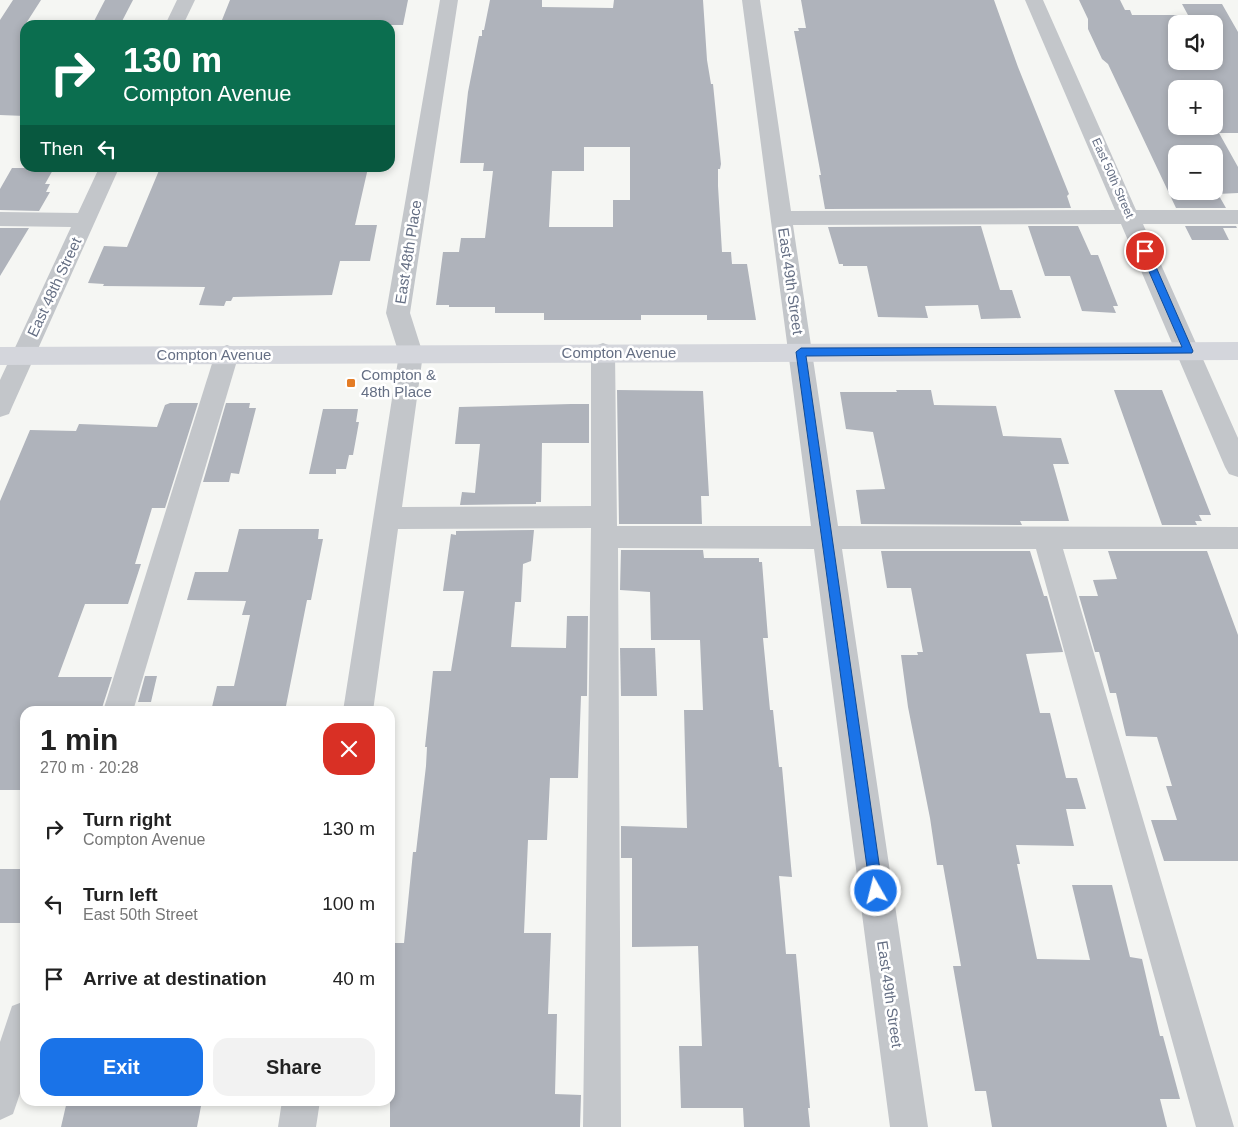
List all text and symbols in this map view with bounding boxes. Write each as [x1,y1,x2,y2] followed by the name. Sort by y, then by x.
[1168,15,1223,200] map controls
[1168,15,1223,70] button: sound
[40,40,105,105] icon: right
[123,40,222,79] text: 130 m
[1168,80,1223,135] button: +
[123,81,291,106] text: Compton Avenue
[93,135,121,163] icon: left
[1089,136,1137,221] street label: East 50th Street
[40,138,83,159] text: Then
[1168,145,1223,200] button: −
[391,199,425,305] street label: East 48th Place
[775,227,807,336] street label: East 49th Street
[1124,230,1166,272] pin
[24,234,85,339] street label: East 48th Street
[1131,237,1159,265] icon: arrive
[562,344,676,361] street label: Compton Avenue
[157,346,271,363] street label: Compton Avenue
[361,366,436,400] place label: Compton & 48th Place
[345,377,357,389] marker: Compton & 48th Place
[40,723,118,756] text: 1 min
[323,723,375,775] button: close
[40,759,139,776] text: 270 m · 20:28
[83,809,171,830] text: Turn right
[40,815,68,843] icon: right
[322,818,375,839] text: 130 m
[83,831,205,848] text: Compton Avenue
[849,864,901,916] position arrow
[83,884,158,905] text: Turn left
[40,890,68,918] icon: left
[322,893,375,914] text: 100 m
[83,906,198,923] text: East 50th Street
[874,940,906,1049] street label: East 49th Street
[40,965,68,993] icon: arrive
[83,968,267,989] text: Arrive at destination
[333,968,375,989] text: 40 m
[40,1038,203,1096] button: Exit
[213,1038,375,1096] button: Share

